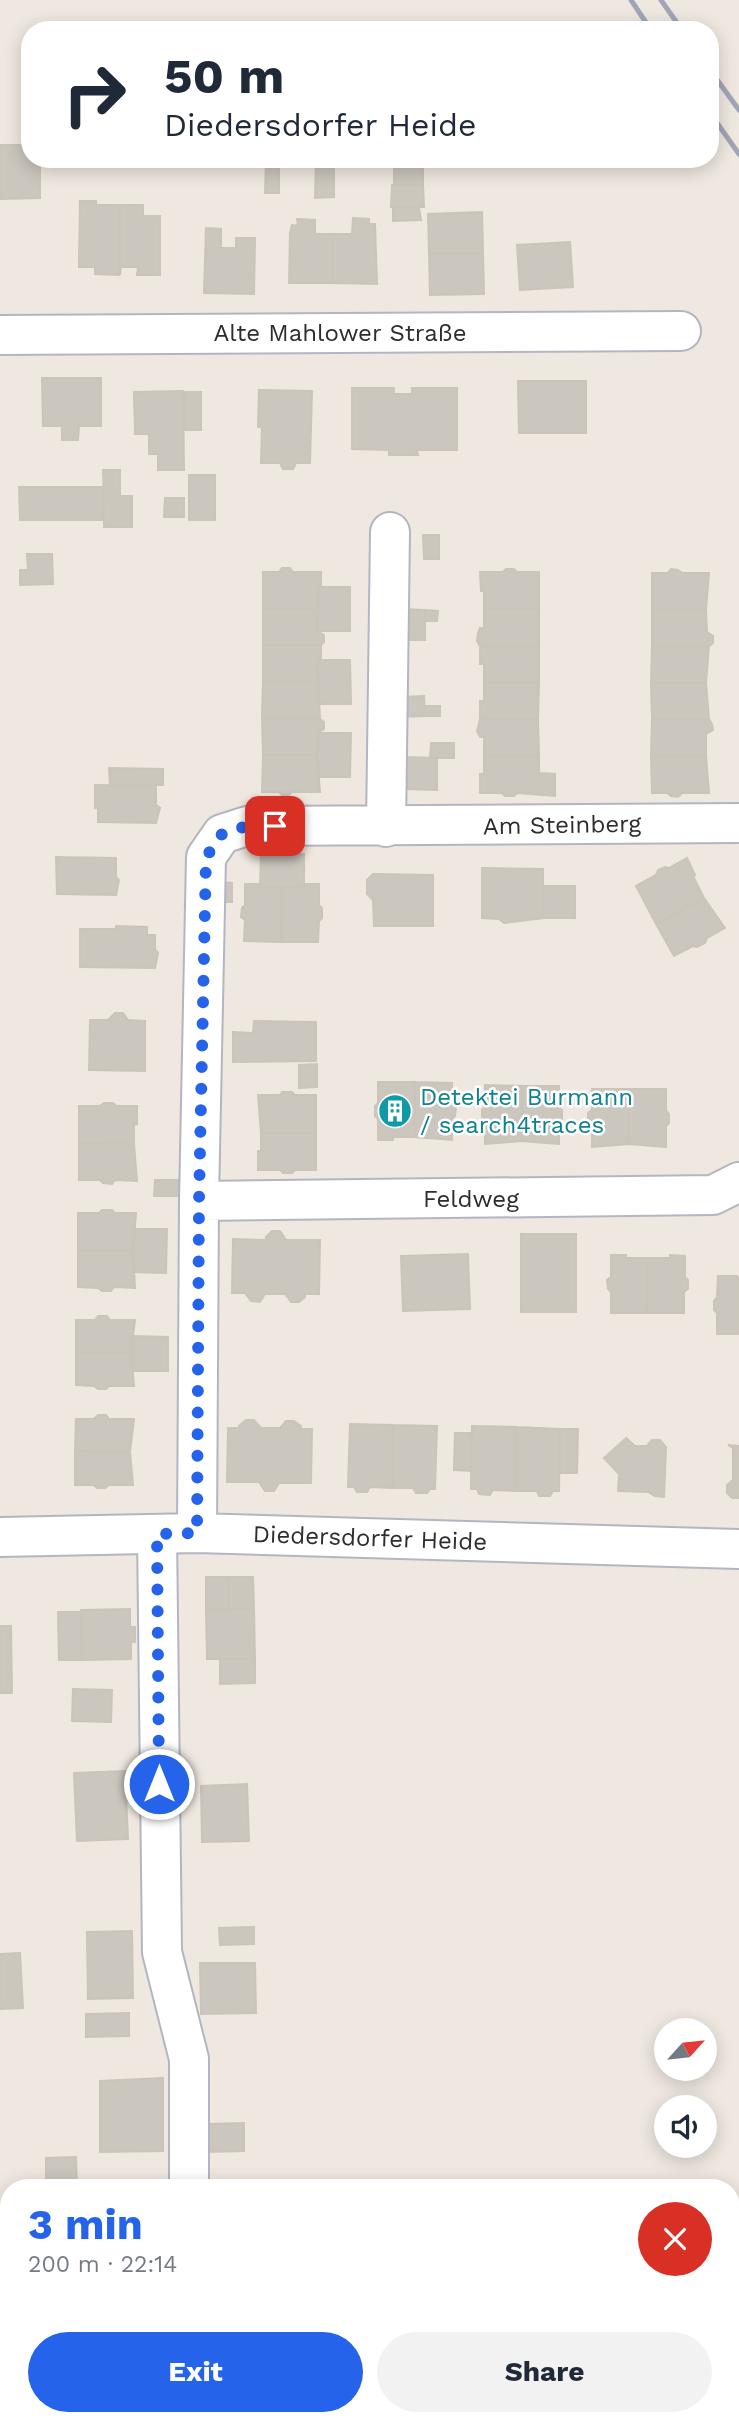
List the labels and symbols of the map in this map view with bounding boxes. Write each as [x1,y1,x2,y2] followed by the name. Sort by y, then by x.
[213,319,467,347] street label: Alte Mahlower Straße
[245,796,305,856] pin
[483,810,642,840] street label: Am Steinberg
[420,1083,633,1139] place label: Detektei Burmann / search4traces
[376,1092,414,1130] building icon: Detektei Burmann / search4traces
[423,1185,519,1213] street label: Feldweg
[252,1520,488,1556] street label: Diedersdorfer Heide
[122,1747,196,1821] position arrow
[654,2018,718,2081] north arrow

